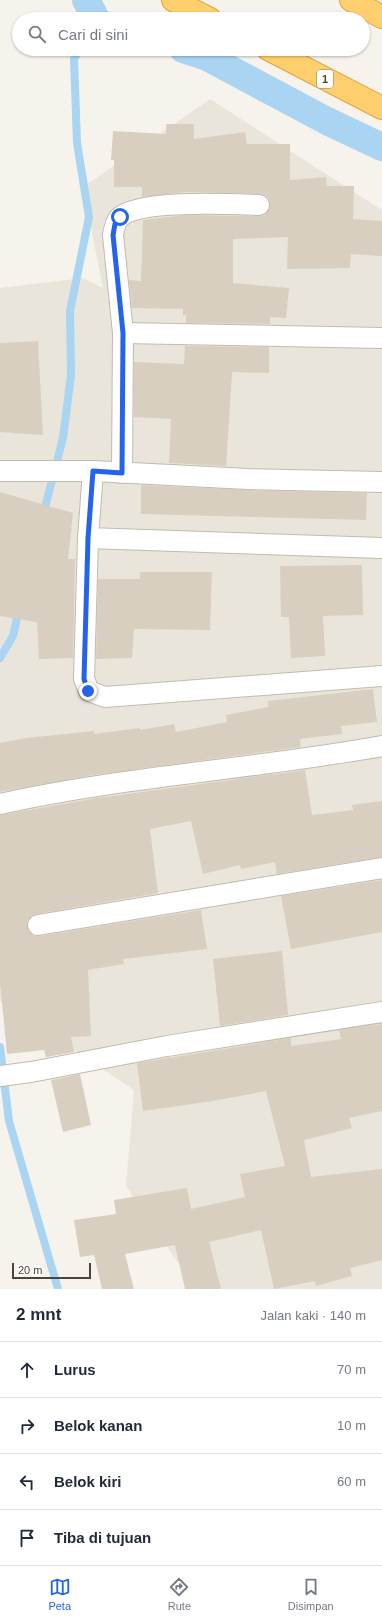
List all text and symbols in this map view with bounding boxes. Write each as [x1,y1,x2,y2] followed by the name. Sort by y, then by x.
[12,12,370,56] search box
[26,23,48,45] icon: search
[58,26,128,43] text: Cari di sini
[317,70,333,88] road number: 1
[111,208,129,226] route start
[79,682,97,700] route end
[12,1261,91,1280] scale bar
[18,1264,42,1276] text: 20 m
[16,1305,61,1324] text: 2 mnt
[261,1308,366,1323] text: Jalan kaki · 140 m
[16,1359,38,1381] icon: ahead
[54,1361,96,1378] text: Lurus
[337,1362,366,1377] text: 70 m
[16,1415,38,1437] icon: right
[54,1417,142,1434] text: Belok kanan
[337,1418,366,1433] text: 10 m
[16,1471,38,1493] icon: left
[54,1473,122,1490] text: Belok kiri
[337,1474,366,1489] text: 60 m
[16,1527,38,1549] icon: arrive
[54,1529,151,1546] text: Tiba di tujuan
[48,1576,71,1612] tab: Peta
[168,1576,191,1612] tab: Rute
[288,1576,334,1612] tab: Disimpan

